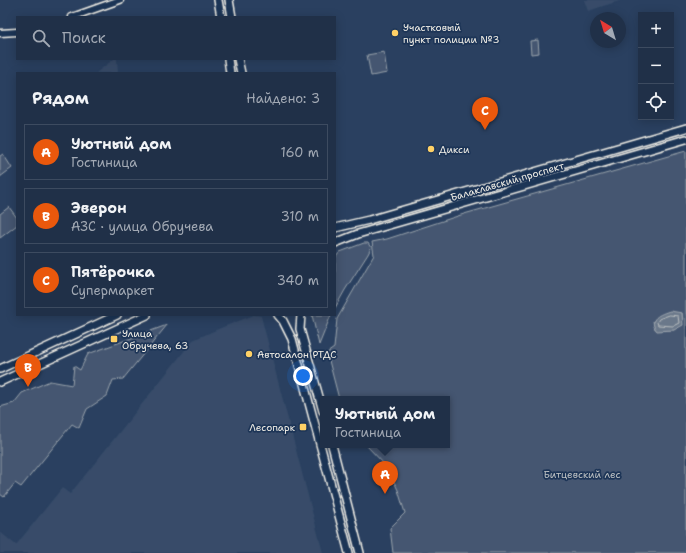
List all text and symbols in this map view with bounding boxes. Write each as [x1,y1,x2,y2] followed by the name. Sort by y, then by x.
[590,12,626,48] north arrow
[638,12,674,120] map controls
[638,12,674,48] button: +
[16,16,336,60] search box
[403,21,499,46] place label: Участковый пункт полиции №3
[30,27,52,49] icon: search
[62,28,106,48] text: Поиск
[390,28,400,38] marker: Участковый пункт полиции №3
[638,48,674,84] button: −
[638,84,674,120] button: locate
[32,87,89,109] text: Рядом
[246,90,320,107] text: Найдено: 3
[472,97,498,130] pin: C
[71,134,171,154] text: Уютный дом
[439,143,470,156] place label: Дикси
[41,144,51,161] text: A
[281,144,319,161] text: 160 m
[426,144,436,154] marker: Дикси
[71,154,137,171] text: Гостиница
[449,159,566,204] street label: Балаклавский проспект
[71,198,127,218] text: Эверон
[42,208,50,225] text: B
[281,208,319,225] text: 310 m
[71,218,213,235] text: АЗС · улица Обручева
[71,262,155,282] text: Пятёрочка
[42,272,50,289] text: C
[277,272,319,289] text: 340 m
[71,282,154,299] text: Супермаркет
[122,327,188,352] place label: Улица Обручева, 63
[109,334,119,344] marker: Улица Обручева, 63
[257,348,336,361] place label: Автосалон РТДС
[244,349,254,359] marker: Автосалон РТДС
[15,354,41,387] pin: B
[293,366,313,386] your location
[320,396,450,448] popup
[335,404,435,424] text: Уютный дом
[249,421,296,434] place label: Лесопарк
[298,422,308,432] marker: Лесопарк
[335,424,401,441] text: Гостиница
[372,461,398,494] pin: A
[543,468,621,481] park label: Битцевский лес

